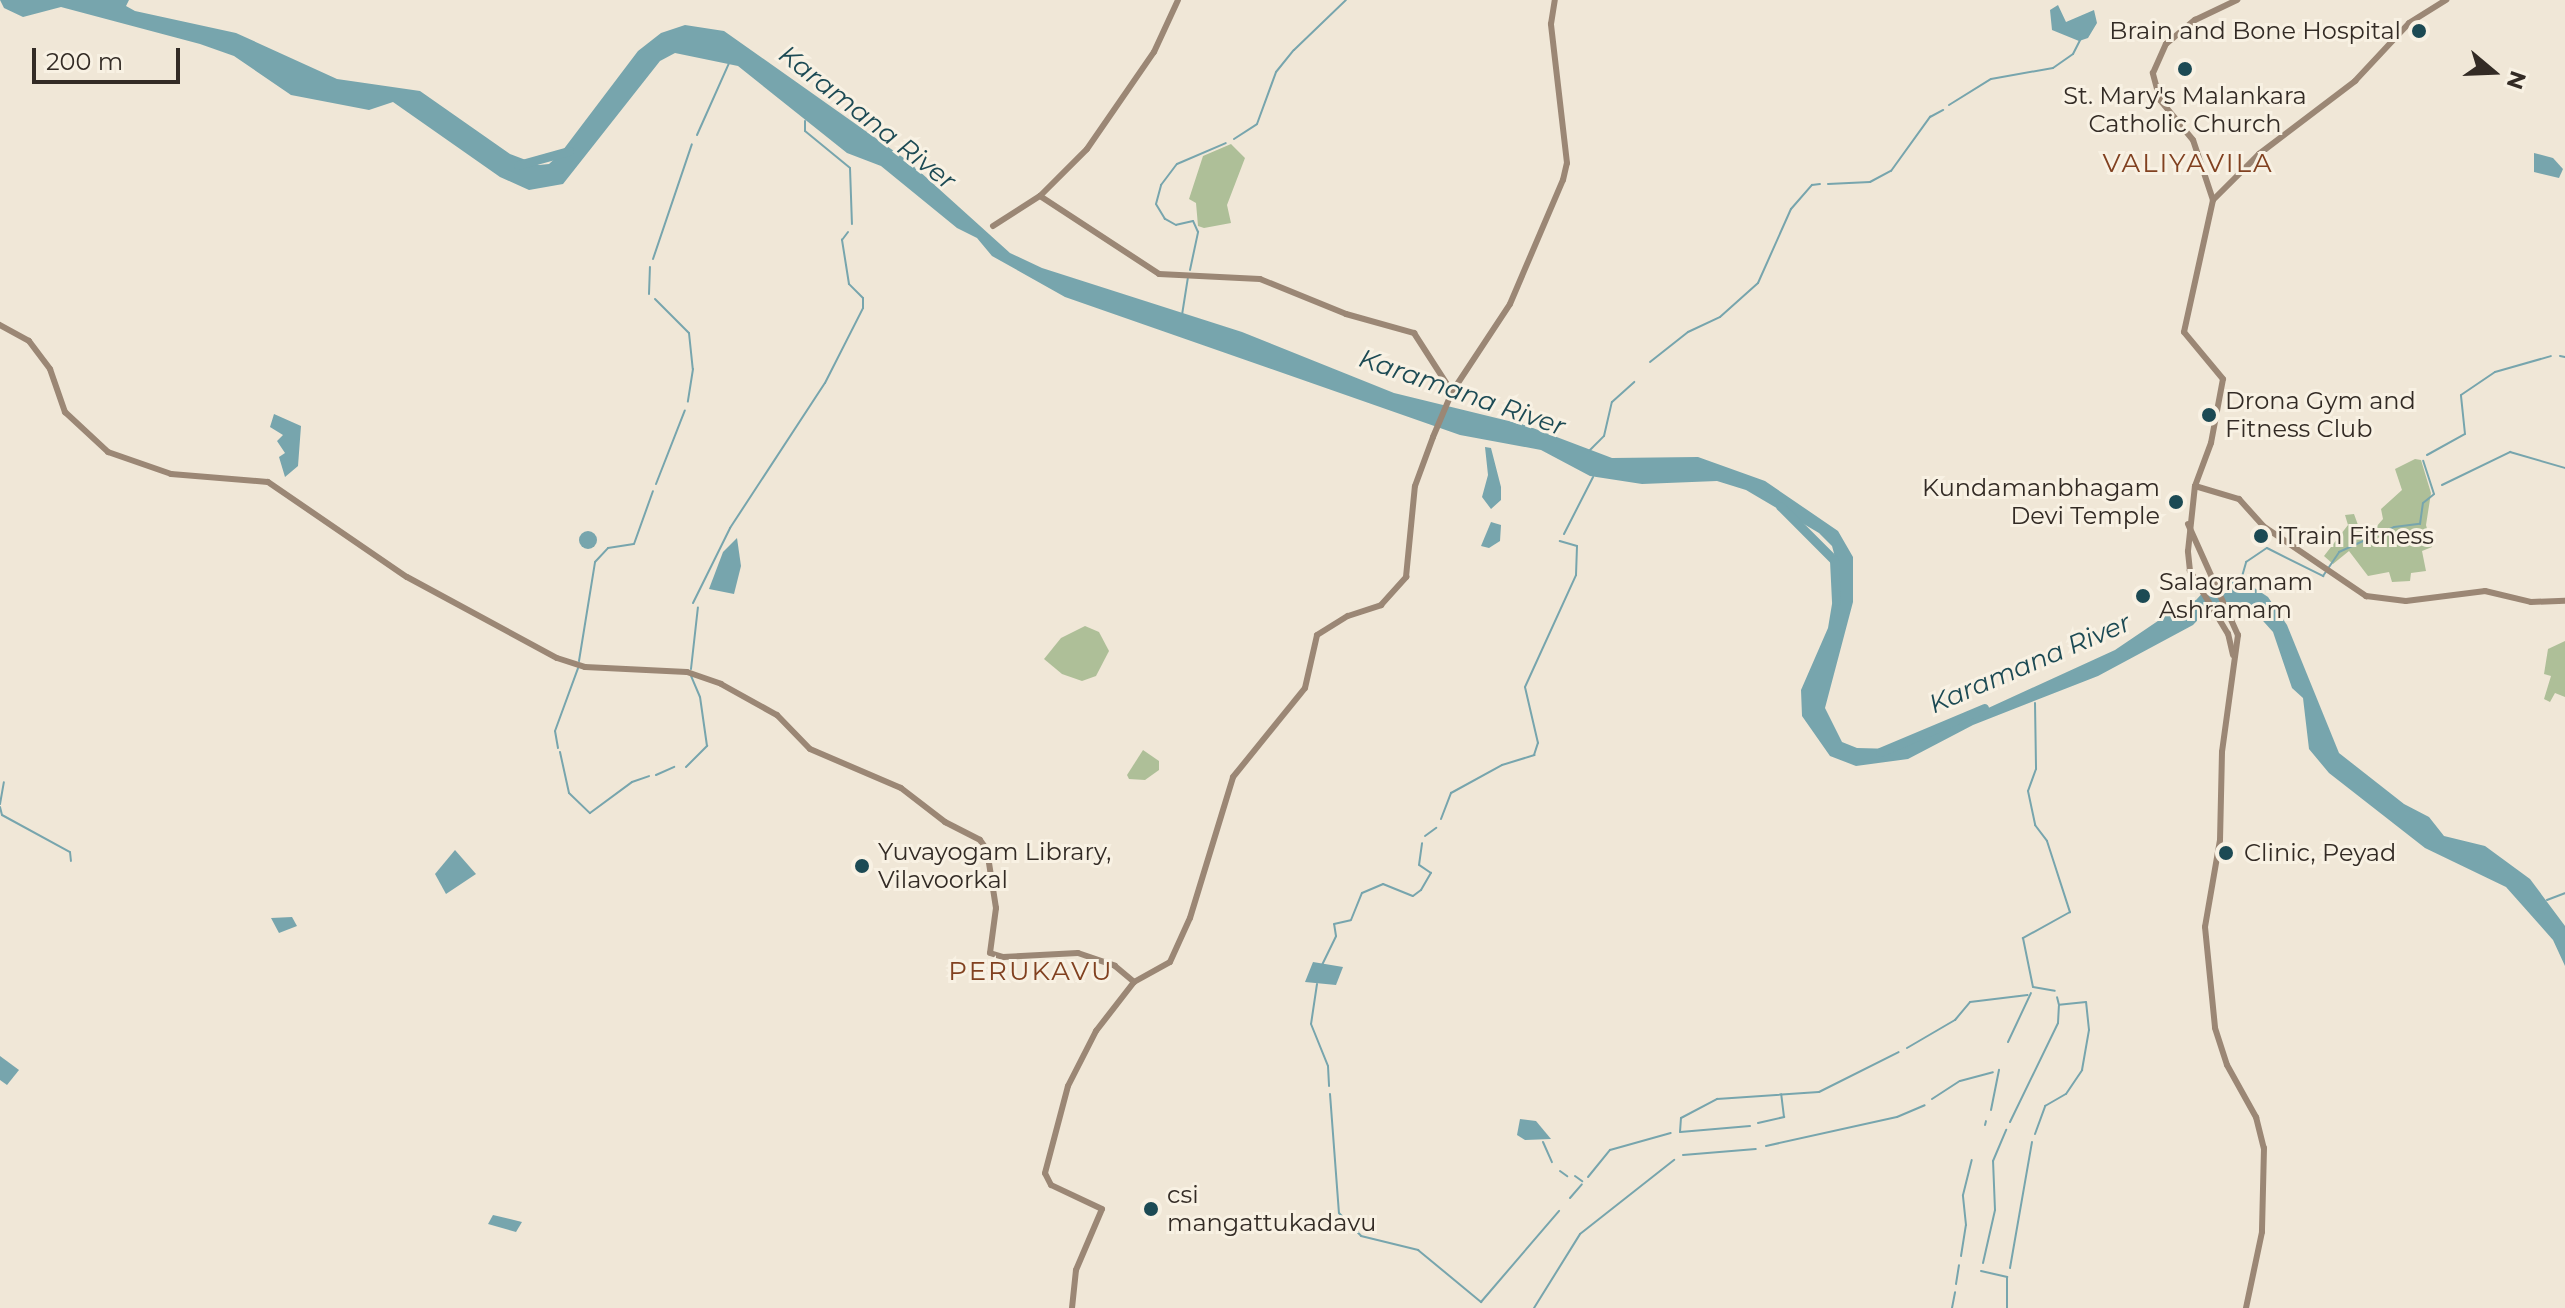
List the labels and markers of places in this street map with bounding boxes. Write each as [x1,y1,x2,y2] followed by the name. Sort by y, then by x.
[2109,17,2401,45] place label: Brain and Bone Hospital
[2408,20,2430,42] marker: Brain and Bone Hospital
[2176,60,2194,78] marker: St. Mary's Malankara Catholic Church
[2063,82,2307,138] place label: St. Mary's Malankara Catholic Church
[2225,387,2416,443] place label: Drona Gym and Fitness Club
[2200,406,2218,424] marker: Drona Gym and Fitness Club
[1922,474,2160,530] place label: Kundamanbhagam Devi Temple
[2167,493,2185,511] marker: Kundamanbhagam Devi Temple
[2277,522,2434,550] place label: iTrain Fitness
[2252,527,2270,545] marker: iTrain Fitness
[2159,568,2313,624] place label: Salagramam Ashramam
[2134,587,2152,605] marker: Salagramam Ashramam
[878,838,1111,894] place label: Yuvayogam Library, Vilavoorkal
[2244,839,2396,867] place label: Clinic, Peyad
[2215,842,2237,864] marker: Clinic, Peyad
[853,857,871,875] marker: Yuvayogam Library, Vilavoorkal
[1167,1181,1376,1237] place label: csi mangattukadavu
[1142,1200,1160,1218] marker: csi mangattukadavu

